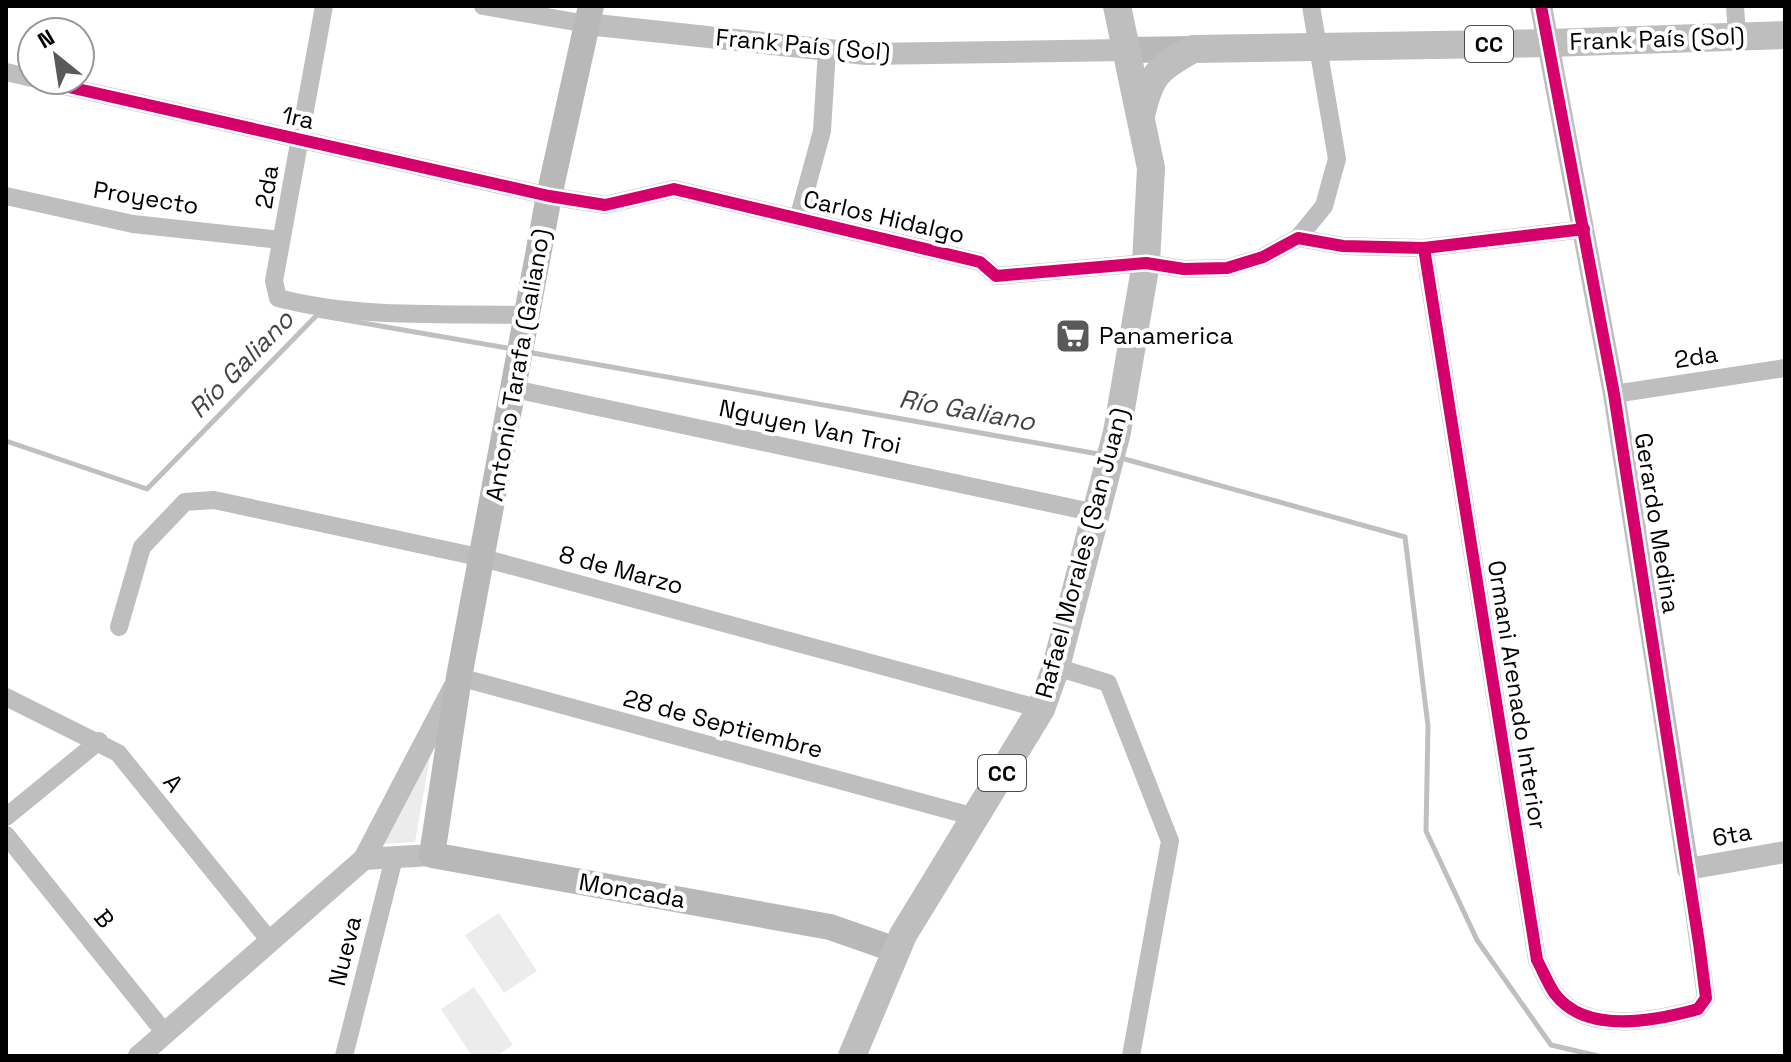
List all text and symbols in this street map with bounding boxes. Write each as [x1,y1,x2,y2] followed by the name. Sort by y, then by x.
[16,16,96,96] north arrow
[1569,20,1745,57] street label: Frank País (Sol)
[714,21,892,68] street label: Frank País (Sol)
[33,23,59,54] text: N
[1465,26,1513,62] road number: CC
[279,99,318,136] street label: 1ra
[248,163,285,211] street label: 2da
[91,174,201,221] street label: Proyecto
[800,183,968,250] street label: Carlos Hidalgo
[478,226,557,504] street label: Antonio Tarafa (Galiano)
[181,302,302,425] water label: Río Galiano
[1054,317,1092,355] supermarket icon: Panamerica
[1099,320,1234,351] place label: Panamerica
[1672,338,1720,375] street label: 2da
[896,381,1038,439] water label: Río Galiano
[716,392,904,461] street label: Nguyen Van Troi
[1028,404,1135,701] street label: Rafael Morales (San Juan)
[1628,430,1687,616] street label: Gerardo Medina
[556,538,687,601] street label: 8 de Marzo
[1481,558,1554,832] street label: Ormani Arenado Interior
[620,682,826,765] street label: 28 de Septiembre
[978,755,1026,791] road number: CC
[157,767,190,798] street label: A
[1710,816,1754,853] street label: 6ta
[577,866,688,915] street label: Moncada
[87,903,121,935] street label: B
[321,913,368,989] street label: Nueva

